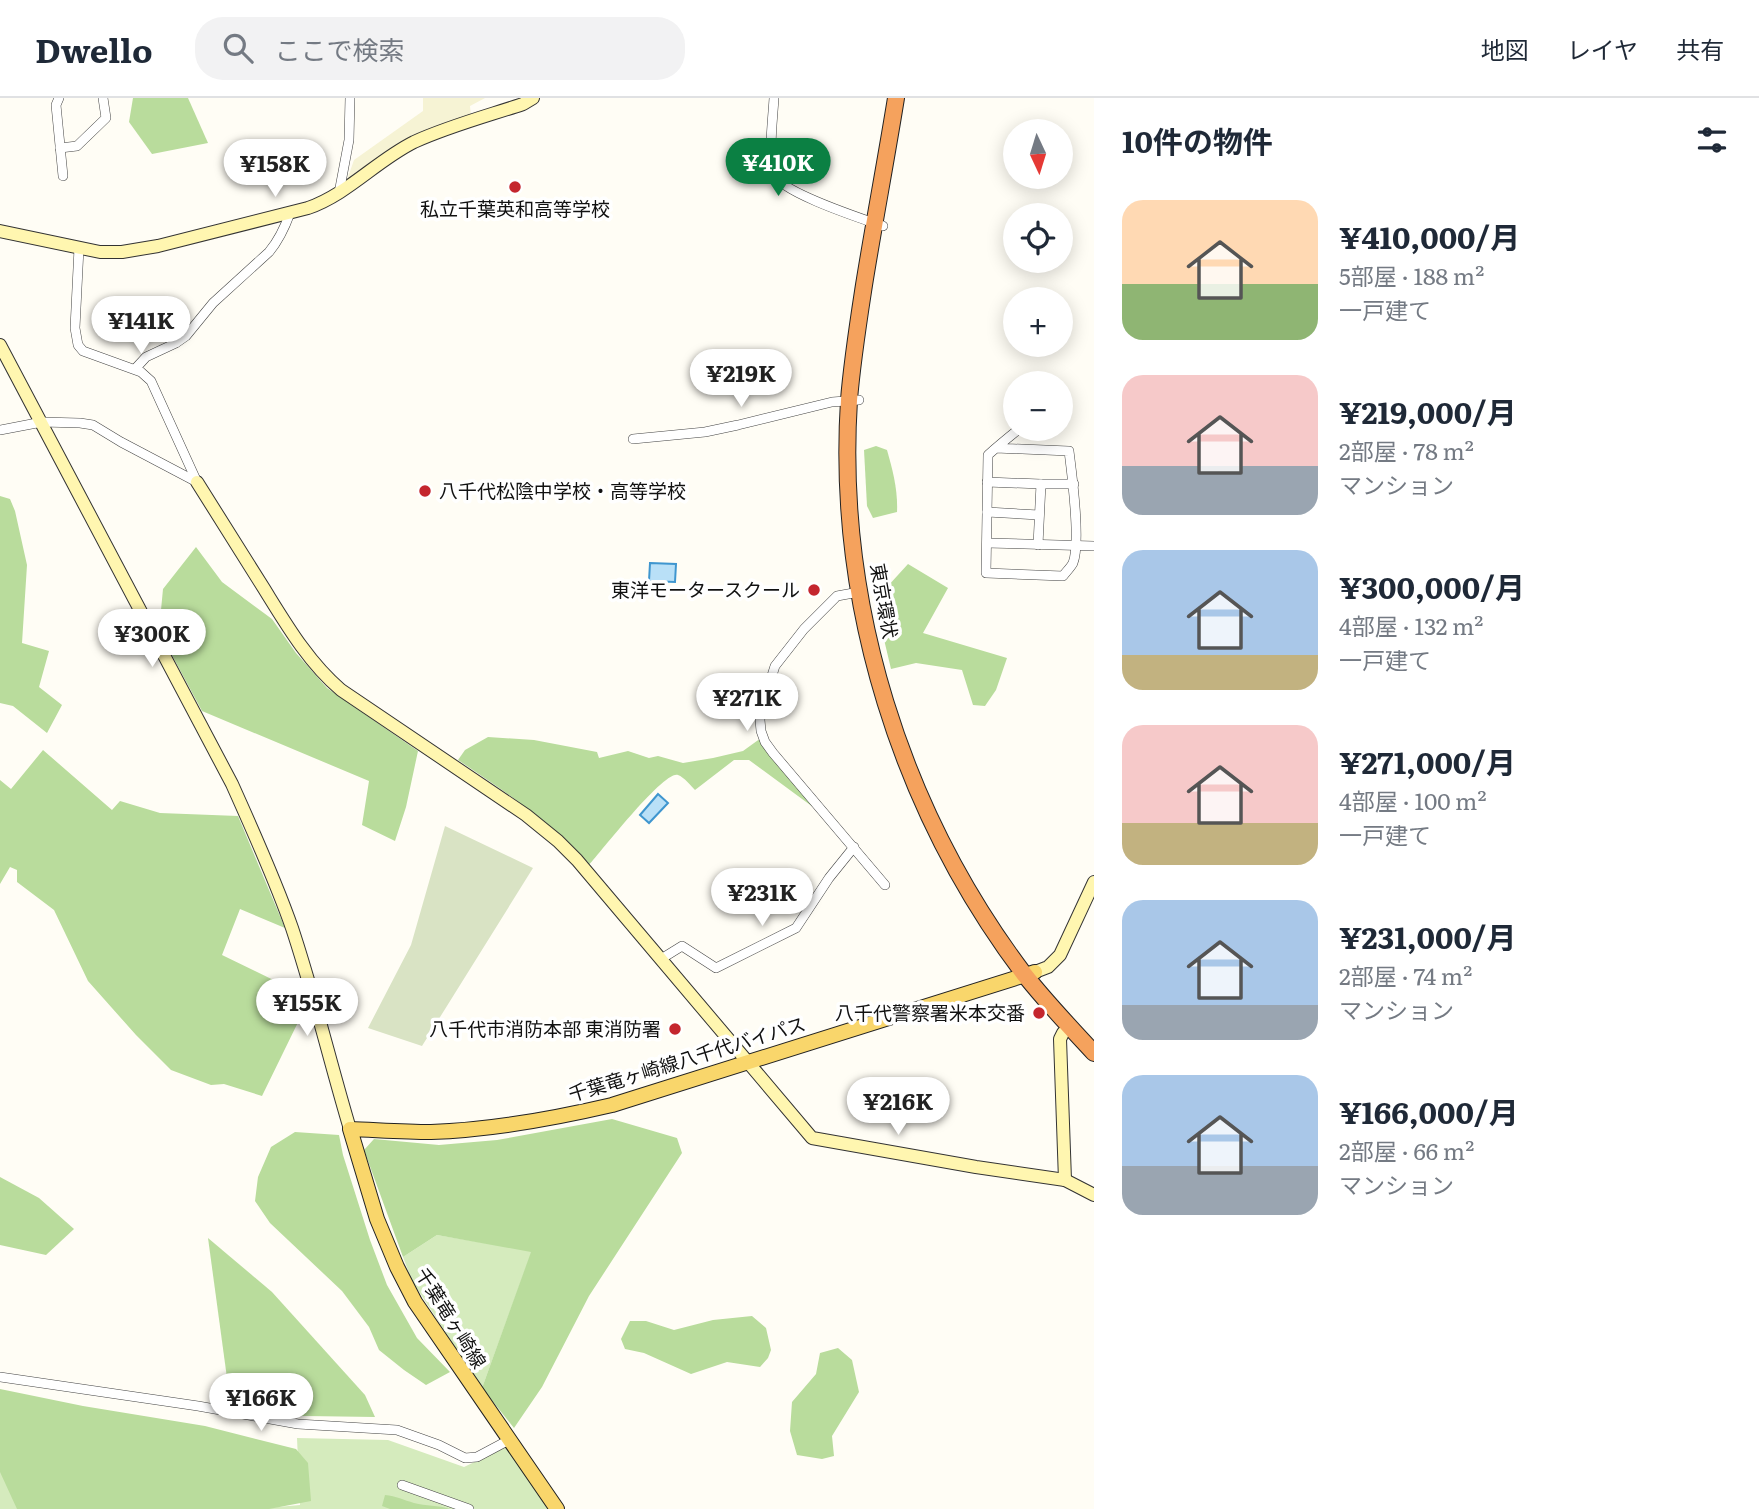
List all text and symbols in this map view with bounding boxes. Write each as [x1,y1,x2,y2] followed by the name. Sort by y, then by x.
[195,17,685,80] search box
[35,24,153,73] text: Dwello
[219,29,257,67] icon: search
[275,29,405,68] text: ここで検索
[1481,31,1529,66] text: 地図
[1567,31,1638,66] text: レイヤ
[1676,31,1724,66] text: 共有
[1122,118,1273,162] text: 10件の物件
[1003,119,1073,189] north arrow
[1003,119,1073,441] map controls
[1693,121,1731,159] icon: filters
[729,139,827,198] pin: ¥410K
[226,140,324,199] pin: ¥158K
[742,144,814,178] text: ¥410K
[240,145,310,179] text: ¥158K
[507,179,523,195] marker: 私立千葉英和高等学校
[420,194,610,222] place label: 私立千葉英和高等学校
[1003,203,1073,273] button: locate
[1339,214,1520,258] text: ¥410,000/月
[1178,228,1262,312] icon: home
[1339,258,1484,292] text: 5部屋 · 188 m²
[1003,287,1073,357] button: +
[1339,292,1431,326] text: 一戸建て
[92,296,190,356] pin: ¥141K
[107,302,175,336] text: ¥141K
[692,350,790,409] pin: ¥219K
[706,355,776,389] text: ¥219K
[1003,371,1073,441] button: −
[1339,389,1517,433] text: ¥219,000/月
[1178,403,1262,487] icon: home
[1339,433,1474,467] text: 2部屋 · 78 m²
[1339,467,1454,501] text: マンション
[439,476,686,504] place label: 八千代松陰中学校・高等学校
[417,483,433,499] marker: 八千代松陰中学校・高等学校
[865,561,905,641] street label: 東京環状
[1339,564,1525,608] text: ¥300,000/月
[611,575,800,603] place label: 東洋モータースクール
[1178,578,1262,662] icon: home
[806,582,822,598] marker: 東洋モータースクール
[1339,608,1483,642] text: 4部屋 · 132 m²
[103,610,201,669] pin: ¥300K
[114,615,190,649] text: ¥300K
[1339,642,1431,676] text: 一戸建て
[698,674,796,733] pin: ¥271K
[712,679,782,713] text: ¥271K
[1339,739,1516,783] text: ¥271,000/月
[1178,753,1262,837] icon: home
[1339,783,1487,817] text: 4部屋 · 100 m²
[1339,817,1431,851] text: 一戸建て
[713,868,811,928] pin: ¥231K
[727,874,797,908] text: ¥231K
[1339,914,1517,958] text: ¥231,000/月
[1178,928,1262,1012] icon: home
[1339,958,1472,992] text: 2部屋 · 74 m²
[258,978,356,1038] pin: ¥155K
[272,984,342,1018] text: ¥155K
[1339,992,1454,1026] text: マンション
[835,998,1025,1026] place label: 八千代警察署米本交番
[1031,1005,1047,1021] marker: 八千代警察署米本交番
[565,1009,809,1107] street label: 千葉竜ヶ崎線八千代バイパス
[429,1014,661,1042] place label: 八千代市消防本部 東消防署
[667,1021,683,1037] marker: 八千代市消防本部 東消防署
[849,1077,947,1137] pin: ¥216K
[863,1083,933,1117] text: ¥216K
[1339,1089,1519,1133] text: ¥166,000/月
[1178,1103,1262,1187] icon: home
[1339,1133,1474,1167] text: 2部屋 · 66 m²
[1339,1167,1454,1201] text: マンション
[410,1262,494,1373] street label: 千葉竜ヶ崎線
[212,1374,310,1433] pin: ¥166K
[225,1379,297,1413] text: ¥166K

